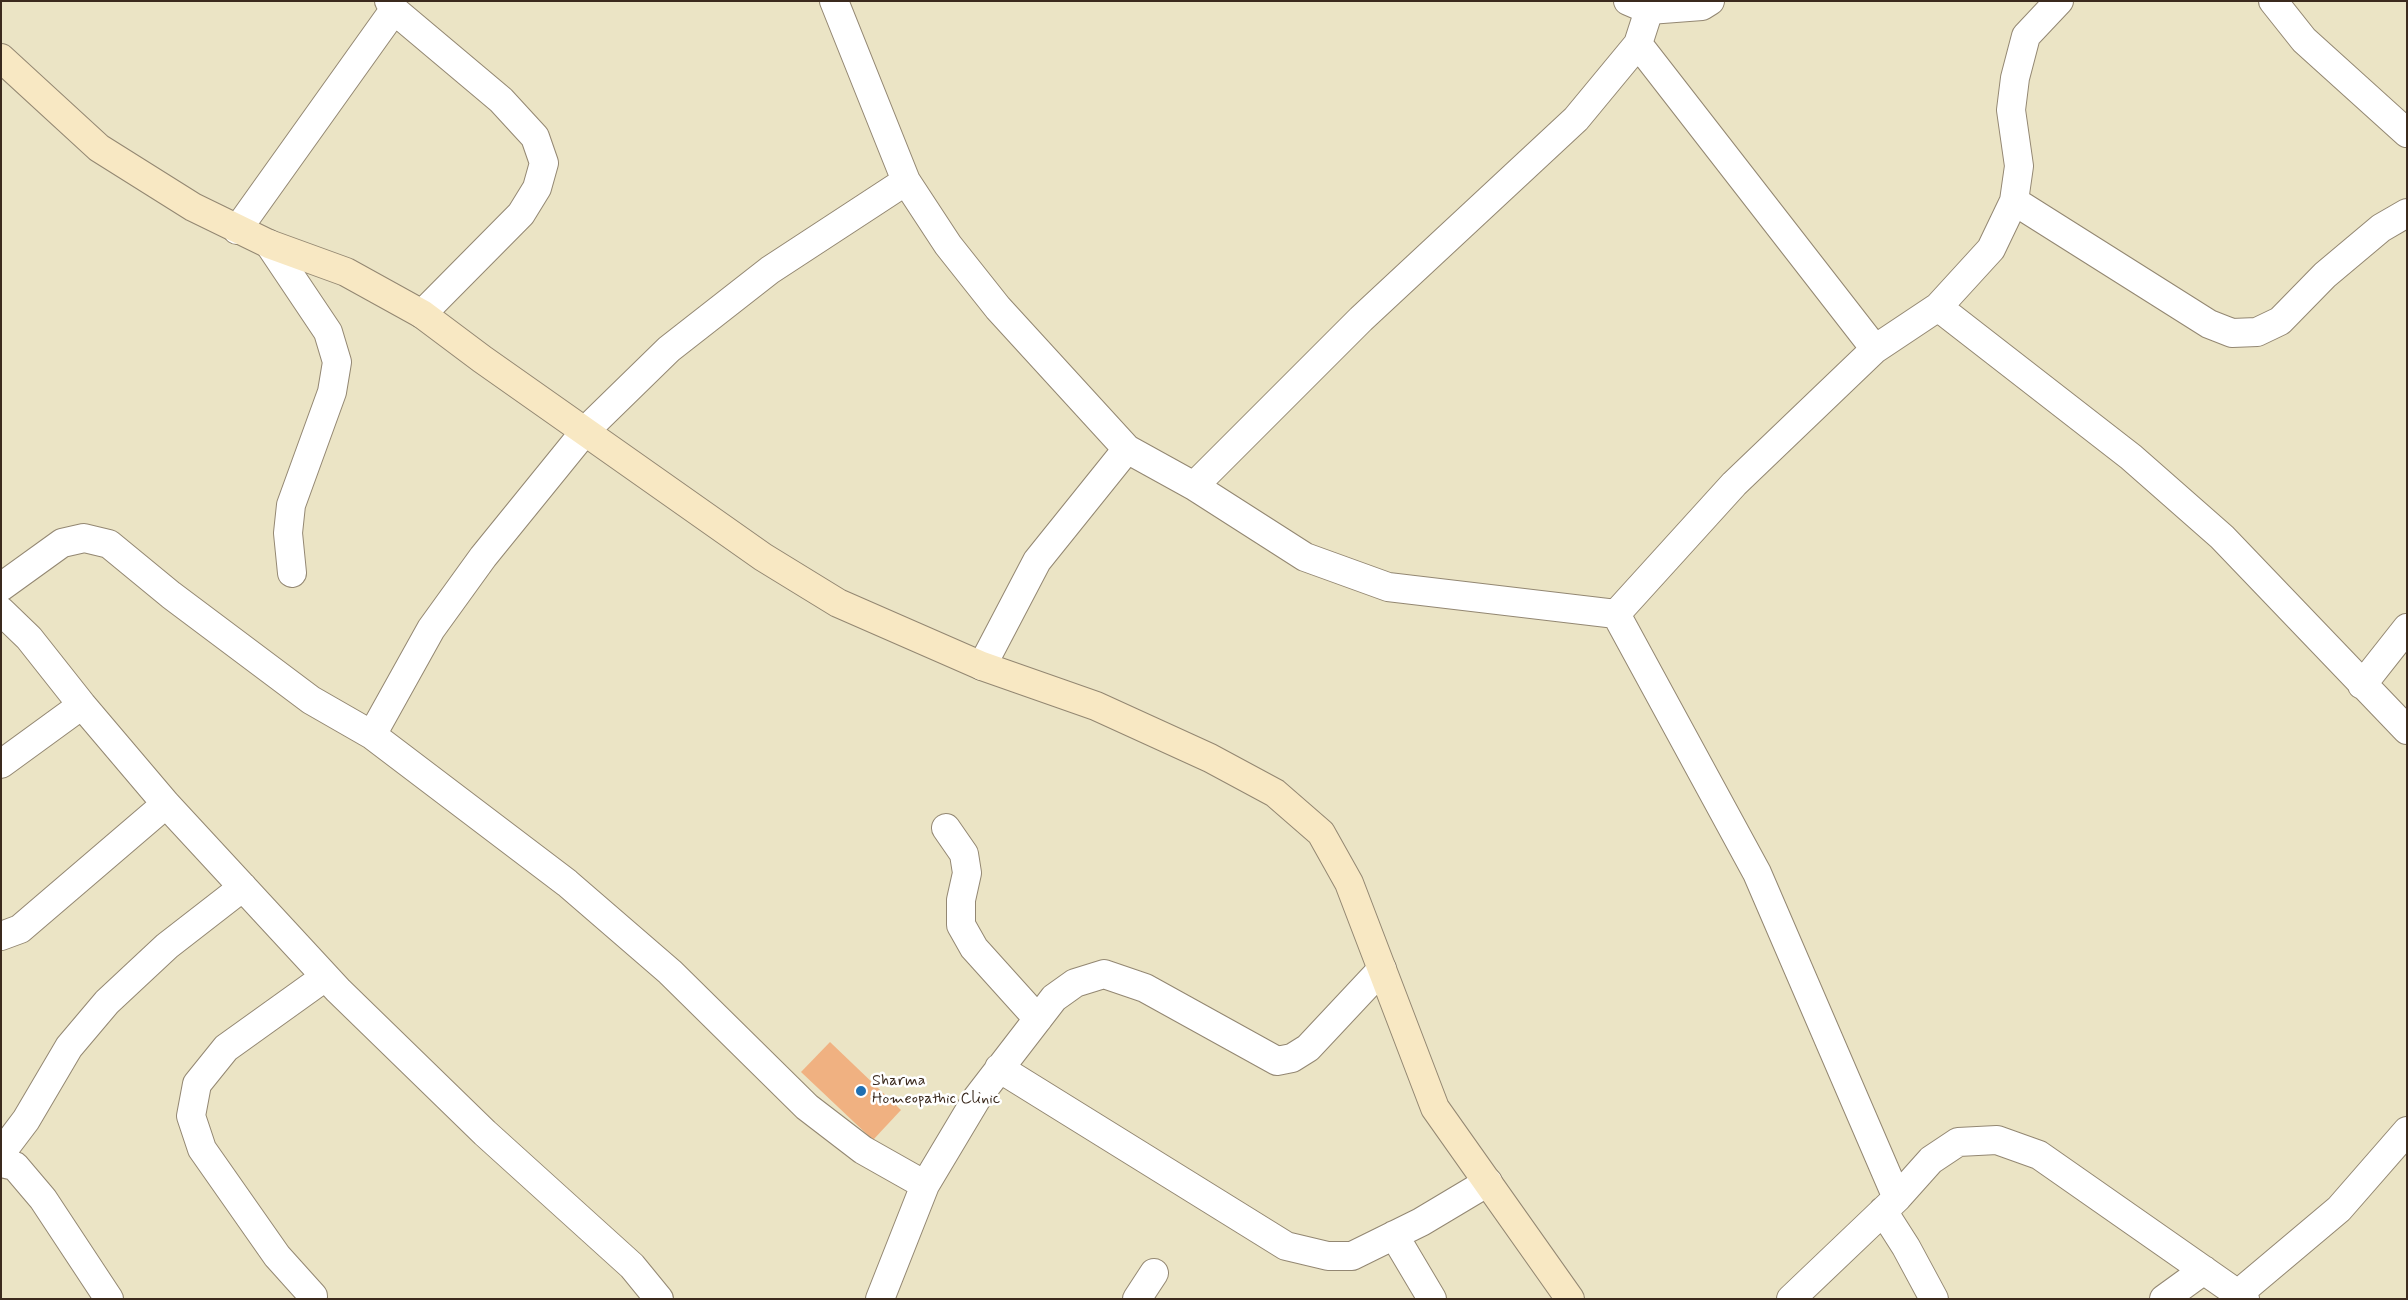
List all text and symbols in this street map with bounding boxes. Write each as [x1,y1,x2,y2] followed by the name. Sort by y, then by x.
[872,1072,1000,1110] place label: Sharma Homeopathic Clinic
[854,1084,868,1098] marker: Sharma Homeopathic Clinic

